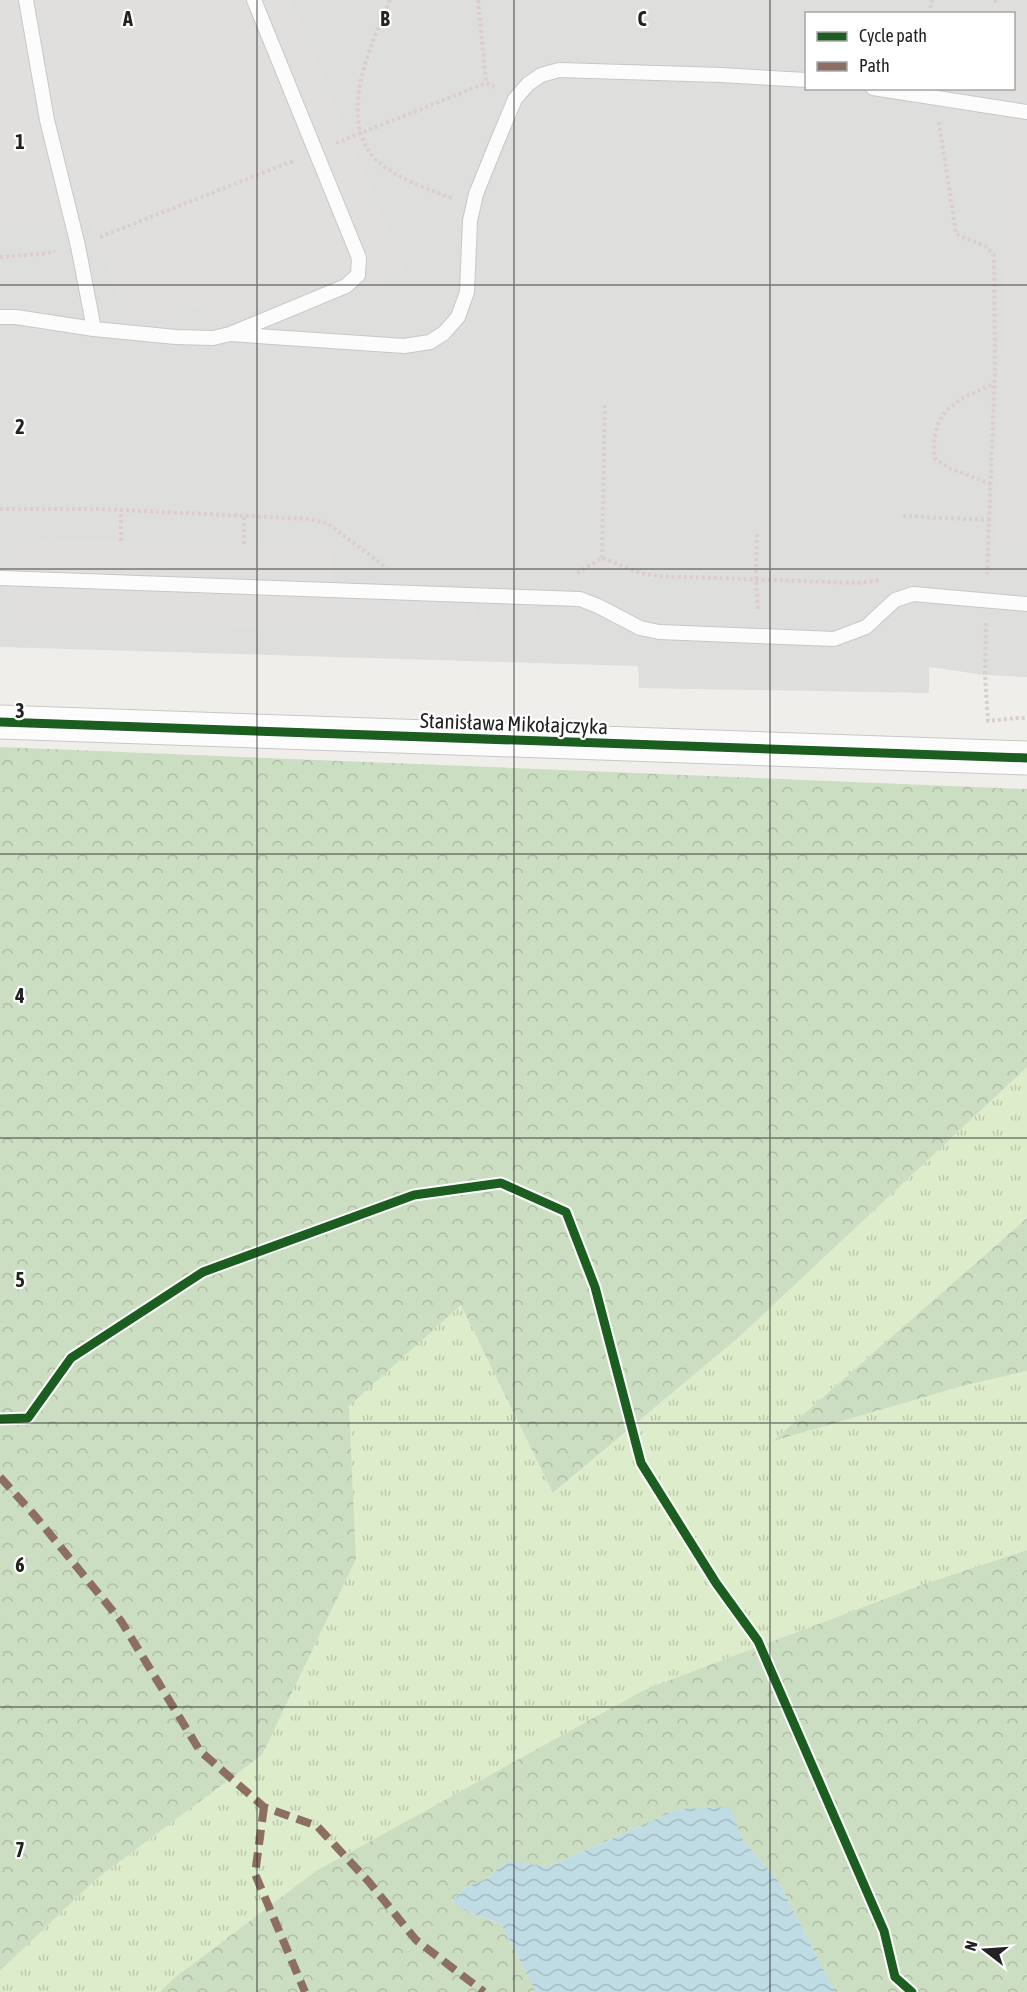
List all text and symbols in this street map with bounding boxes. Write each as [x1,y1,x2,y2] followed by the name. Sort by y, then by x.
[122,7,133,30] text: A
[380,7,390,30] text: B
[638,7,647,30] text: C
[805,12,1015,90] legend
[859,25,927,46] text: Cycle path
[859,55,890,76] text: Path
[15,130,25,153] text: 1
[15,415,25,438] text: 2
[15,699,25,722] text: 3
[420,708,608,738] street label: Stanisława Mikołajczyka
[14,984,25,1007] text: 4
[15,1268,25,1291] text: 5
[15,1553,25,1576] text: 6
[15,1838,25,1861] text: 7
[955,1920,1015,1980] north arrow
[961,1938,981,1953] text: N

